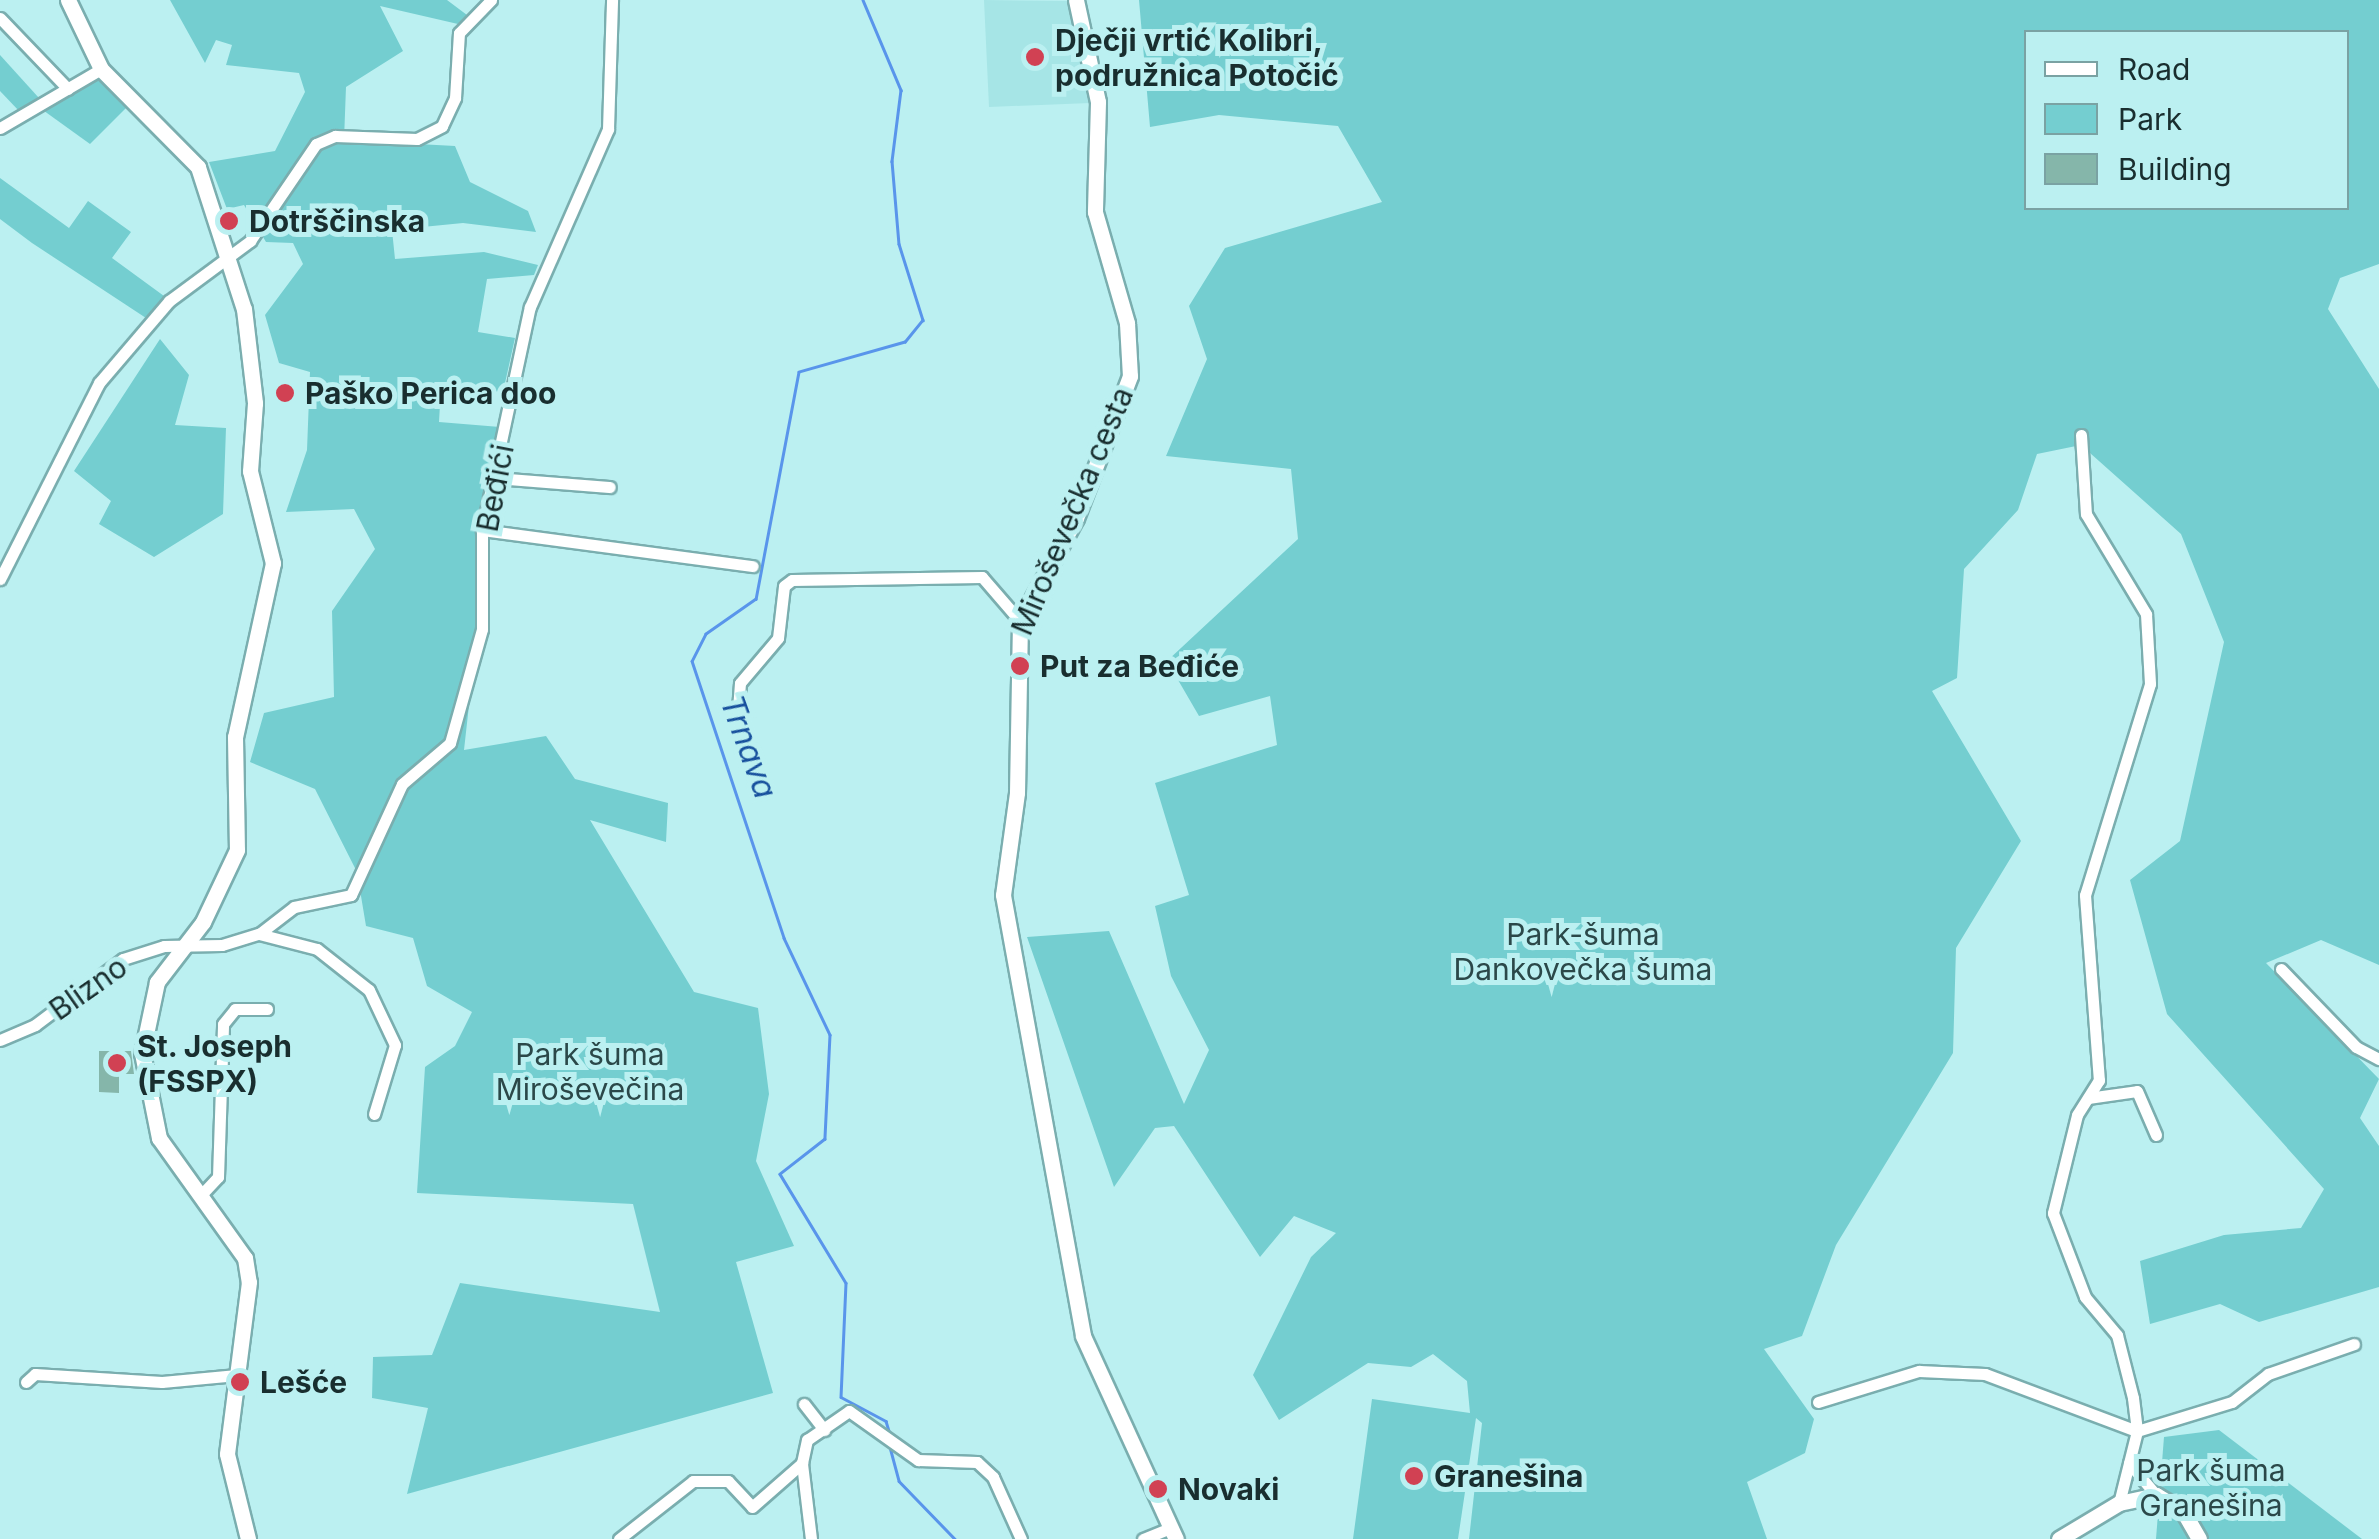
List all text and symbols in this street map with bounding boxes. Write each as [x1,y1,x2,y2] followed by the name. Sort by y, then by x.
[1055,22,1339,92] place label: Dječji vrtić Kolibri, podružnica Potočić
[2024,30,2349,210] legend
[1024,46,1046,68] marker: Dječji vrtić Kolibri, podružnica Potočić
[2118,51,2190,87] text: Road
[2118,101,2182,137] text: Park
[2118,151,2232,187] text: Building
[249,203,425,239] place label: Dotrščinska
[218,210,240,232] marker: Dotrščinska
[305,375,556,411] place label: Paško Perica doo
[274,382,296,404] marker: Paško Perica doo
[1004,382,1140,640] street label: Miroševečka cesta
[469,441,521,535] street label: Beđići
[1040,648,1239,684] place label: Put za Beđiće
[1009,655,1031,677] marker: Put za Beđiće
[712,690,784,804] water label: Trnava
[1454,916,1712,986] park label: Park-šuma Dankovečka šuma
[42,948,134,1028] street label: Blizno
[137,1028,293,1098] place label: St. Joseph (FSSPX)
[496,1036,684,1106] park label: Park šuma Miroševečina
[106,1052,128,1074] marker: St. Joseph (FSSPX)
[260,1364,347,1400] place label: Lešće
[229,1371,251,1393] marker: Lešće
[2136,1452,2286,1522] park label: Park šuma Granešina
[1434,1458,1583,1494] place label: Granešina
[1403,1465,1425,1487] marker: Granešina
[1178,1471,1279,1507] place label: Novaki
[1147,1478,1169,1500] marker: Novaki

